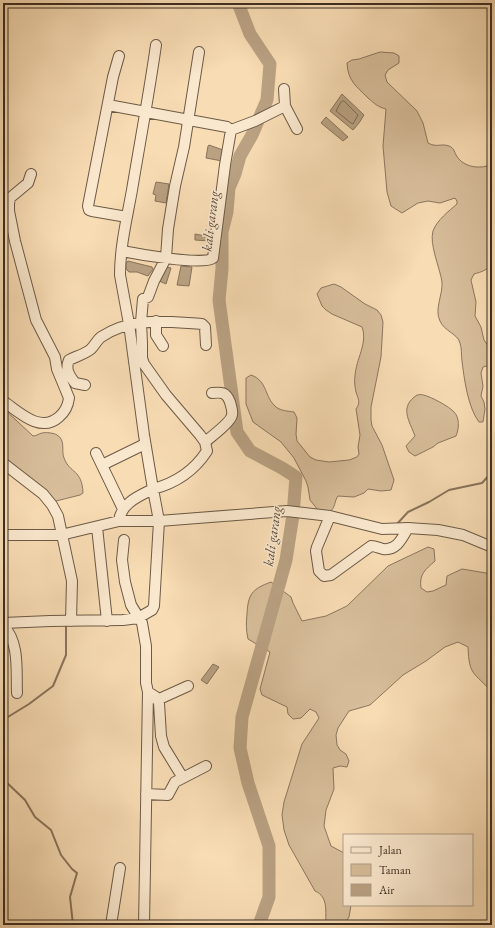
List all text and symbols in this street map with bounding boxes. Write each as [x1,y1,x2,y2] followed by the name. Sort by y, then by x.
[197,189,223,252] water label: kali garang
[259,504,285,567] water label: kali garang
[343,834,473,906] legend
[378,842,403,858] text: Jalan
[379,862,412,878] text: Taman
[378,882,394,898] text: Air

